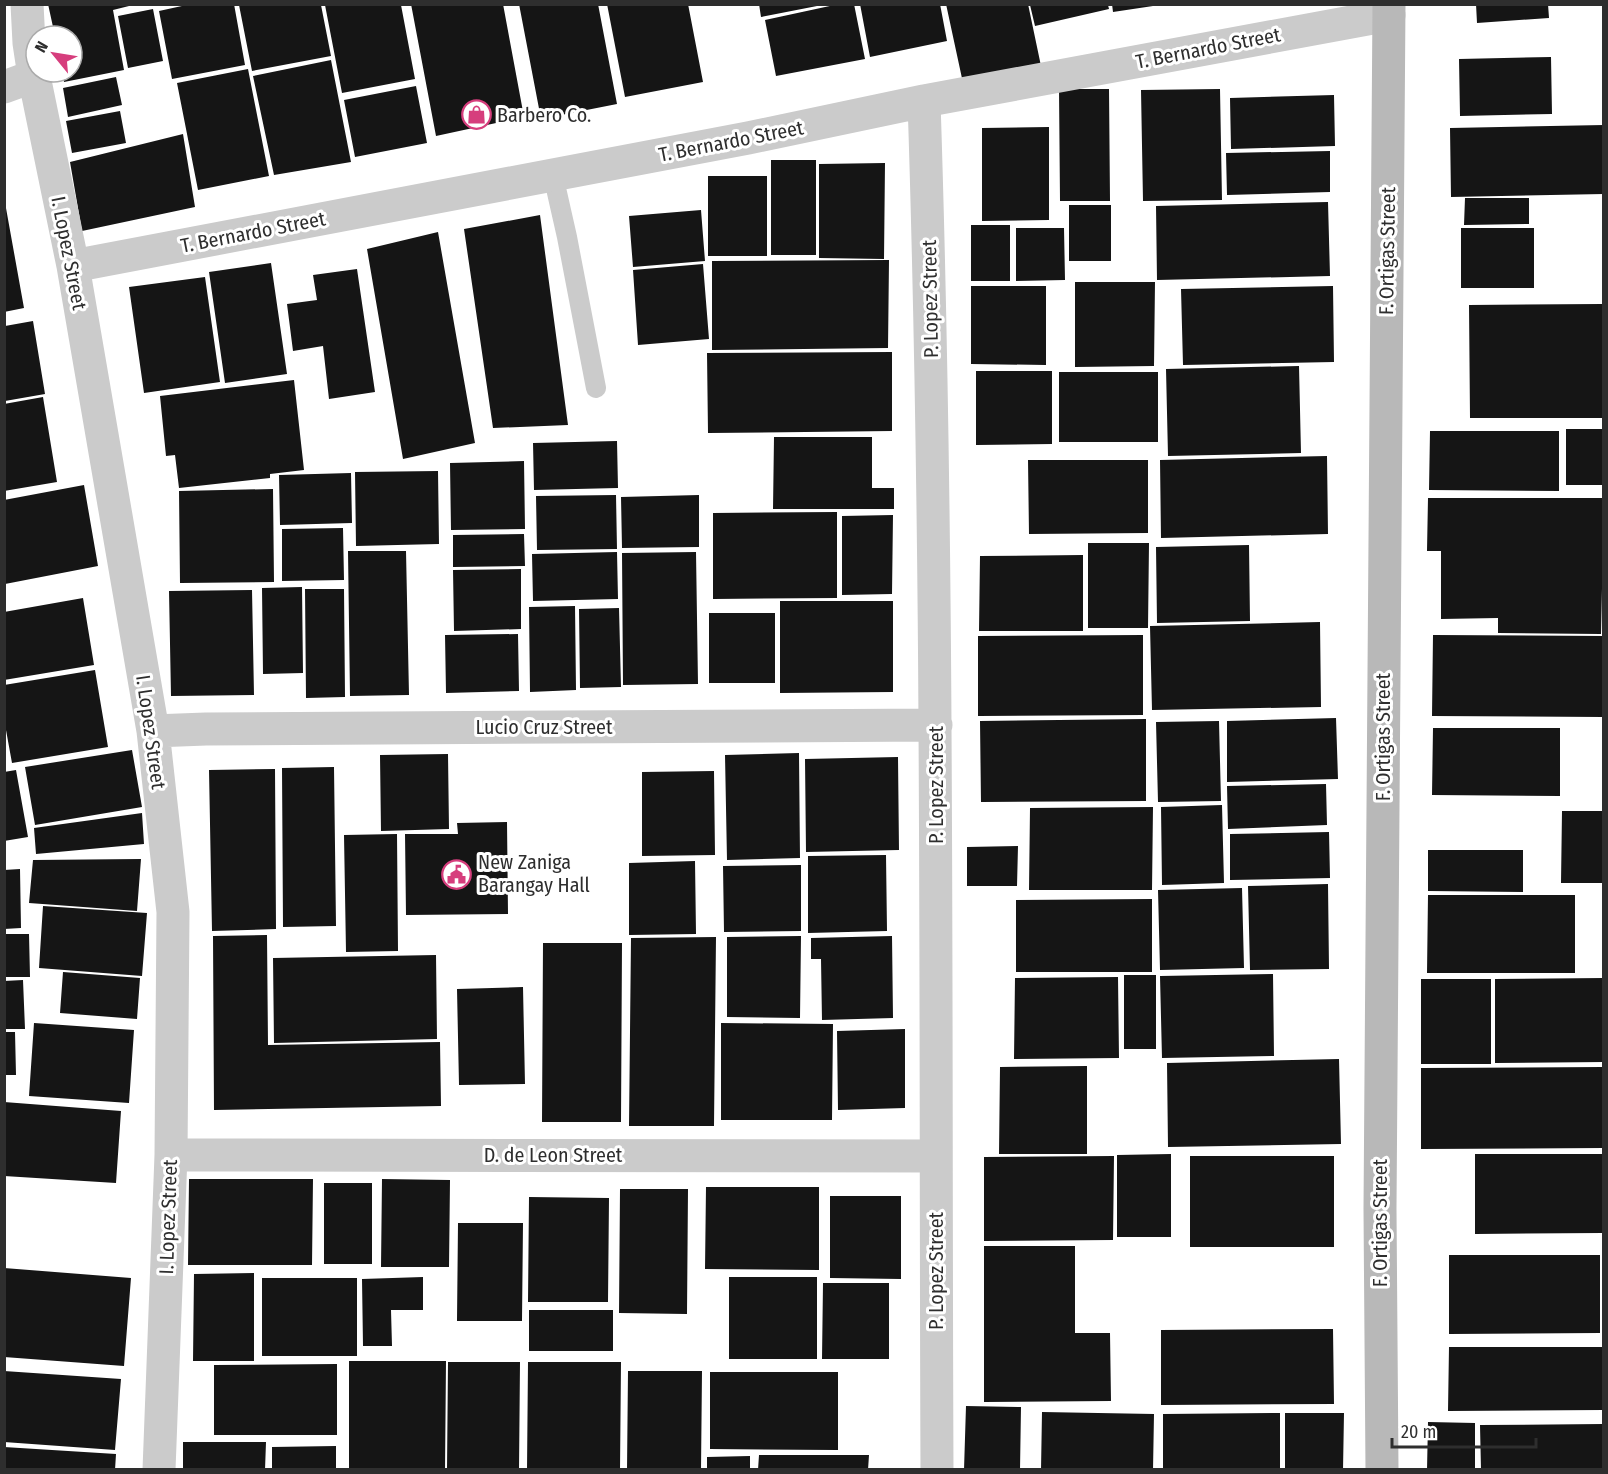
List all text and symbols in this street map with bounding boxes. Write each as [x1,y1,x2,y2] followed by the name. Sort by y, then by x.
[1134,22,1283,74] street label: T. Bernardo Street
[24,24,84,84] north arrow
[31,38,52,56] text: N
[460,99,492,131] shop icon: Barbero Co.
[497,103,591,127] place label: Barbero Co.
[657,115,806,167] street label: T. Bernardo Street
[1374,186,1400,315] street label: F. Ortigas Street
[46,194,92,312] street label: I. Lopez Street
[179,206,328,258] street label: T. Bernardo Street
[917,239,943,358] street label: P. Lopez Street
[1371,672,1395,801] street label: F. Ortigas Street
[131,673,171,791] street label: I. Lopez Street
[476,715,613,739] street label: Lucio Cruz Street
[924,725,948,844] street label: P. Lopez Street
[478,850,590,897] place label: New Zaniga Barangay Hall
[441,858,473,890] public building icon: New Zaniga Barangay Hall
[484,1143,623,1167] street label: D. de Leon Street
[1368,1158,1392,1287] street label: F. Ortigas Street
[154,1159,182,1275] street label: I. Lopez Street
[924,1211,948,1330] street label: P. Lopez Street
[1392,1411,1536,1449] scale bar
[1401,1421,1436,1443] text: 20 m

